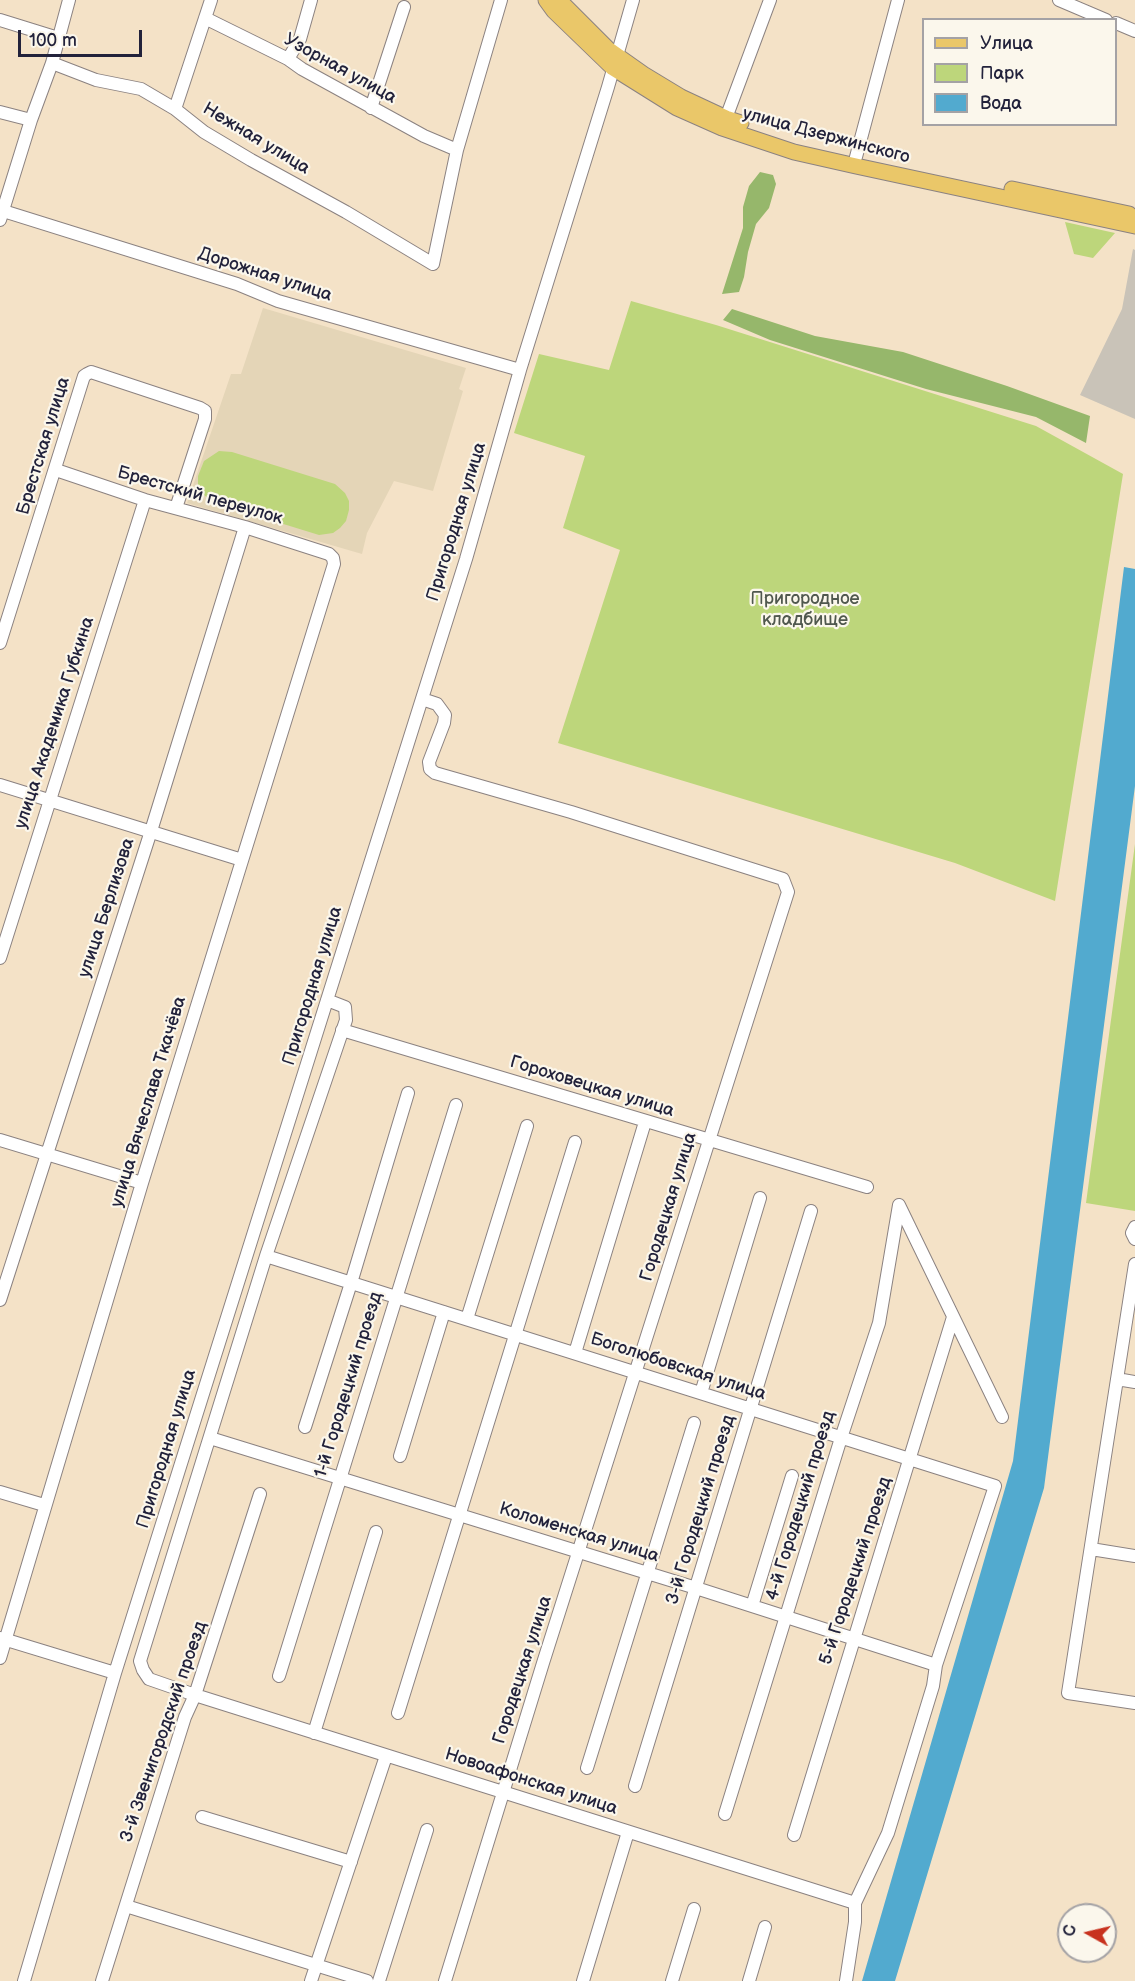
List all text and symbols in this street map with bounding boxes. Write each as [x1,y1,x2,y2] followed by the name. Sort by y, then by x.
[21,18,146,56] scale bar
[922,18,1117,126] legend
[280,29,400,109] street label: Узорная улица
[29,30,77,51] text: 100 m
[980,33,1033,54] text: Улица
[980,63,1024,84] text: Парк
[980,93,1022,114] text: Вода
[198,98,314,180] street label: Нежная улица
[740,103,912,169] street label: улица Дзержинского
[195,243,335,307] street label: Дорожная улица
[13,375,75,517] street label: Брестская улица
[423,440,491,604] street label: Пригородная улица
[115,462,285,530] street label: Брестский переулок
[750,588,860,630] park label: Пригородное кладбище
[10,614,100,832] street label: улица Академика Губкина
[74,835,140,981] street label: улица Берлизова
[279,904,347,1068] street label: Пригородная улица
[107,994,191,1210] street label: улица Вячеслава Ткачёва
[507,1052,677,1122] street label: Гороховецкая улица
[636,1130,702,1284] street label: Городецкая улица
[310,1290,388,1480] street label: 1-й Городецкий проезд
[587,1328,769,1406] street label: Боголюбовская улица
[133,1367,201,1531] street label: Пригородная улица
[762,1409,840,1603] street label: 4-й Городецкий проезд
[662,1413,740,1607] street label: 3-й Городецкий проезд
[815,1474,897,1668] street label: 5-й Городецкий проезд
[497,1498,661,1568] street label: Коломенская улица
[489,1593,557,1747] street label: Городецкая улица
[116,1619,212,1845] street label: 3-й Звенигородский проезд
[442,1744,620,1820] street label: Новоафонская улица
[1057,1903,1117,1963] north arrow
[1060,1924,1081,1938] text: С

